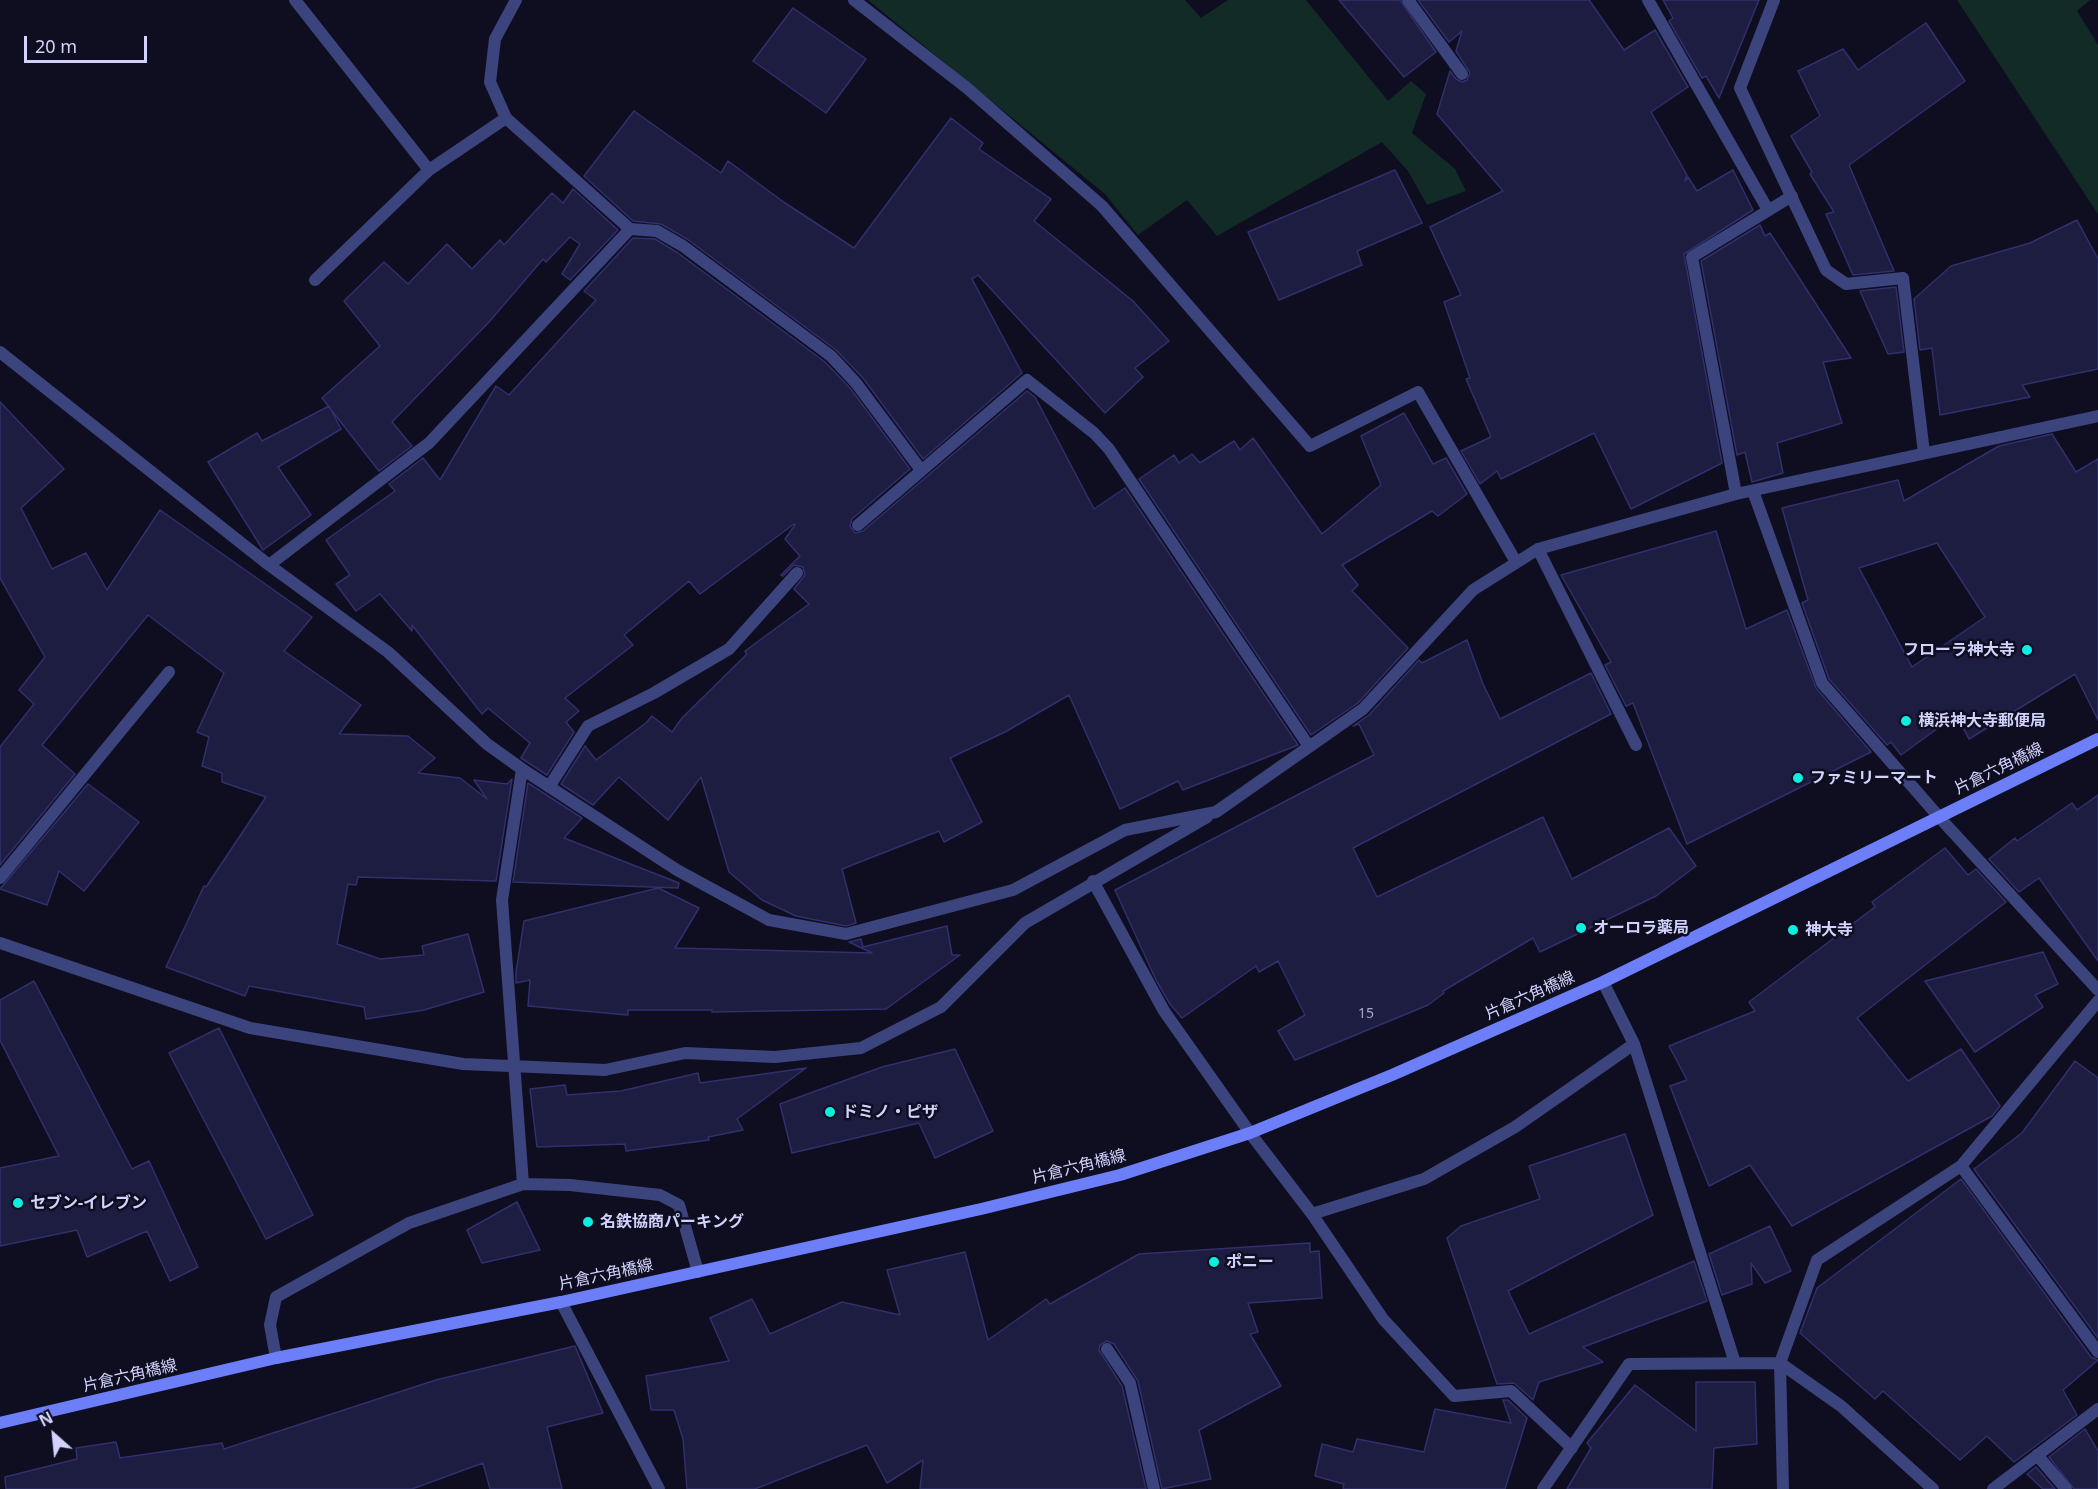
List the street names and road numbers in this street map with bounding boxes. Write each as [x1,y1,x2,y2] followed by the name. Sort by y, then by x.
[1952,739,2046,799] street label: 片倉六角橋線
[1482,968,1578,1024] street label: 片倉六角橋線
[1030,1146,1128,1188] street label: 片倉六角橋線
[557,1256,655,1294] street label: 片倉六角橋線
[81,1356,179,1396] street label: 片倉六角橋線

